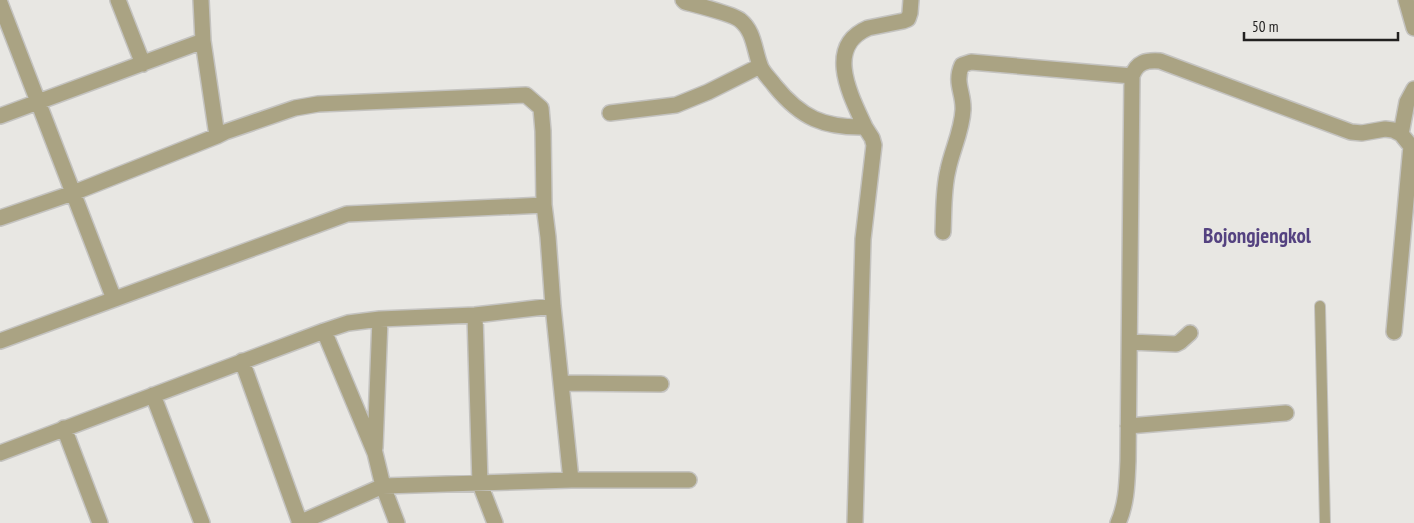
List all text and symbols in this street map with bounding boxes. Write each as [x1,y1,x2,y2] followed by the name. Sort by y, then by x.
[1244,10,1398,42] scale bar
[1252,17,1278,36] text: 50 m
[1203,222,1312,249] district label: Bojongjengkol

